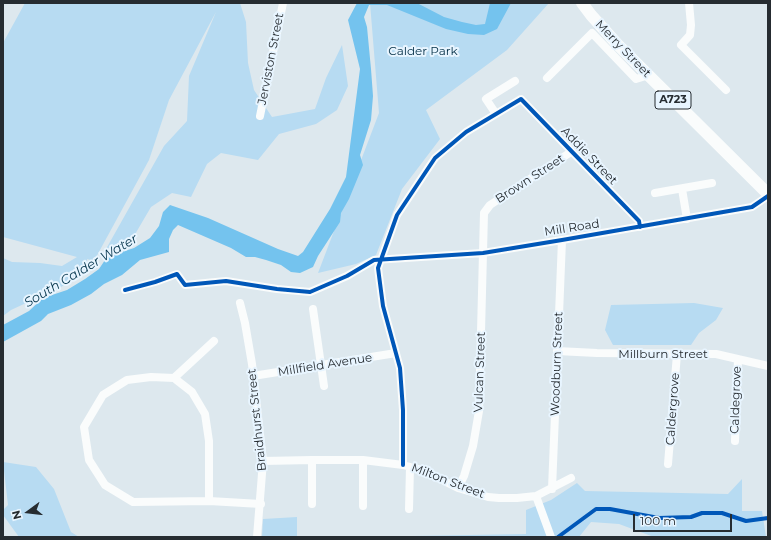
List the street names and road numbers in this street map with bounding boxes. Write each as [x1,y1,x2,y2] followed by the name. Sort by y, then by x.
[255,12,287,106] street label: Jerviston Street
[592,17,654,81] street label: Merry Street
[655,91,691,109] road number: A723
[558,124,620,188] street label: Addie Street
[493,151,567,207] street label: Brown Street
[543,217,601,239] street label: Mill Road
[548,312,566,416] street label: Woodburn Street
[471,331,489,413] street label: Vulcan Street
[618,347,708,361] street label: Millburn Street
[277,350,373,380] street label: Millfield Avenue
[728,366,744,434] street label: Caldegrove
[244,368,270,472] street label: Braidhurst Street
[663,372,683,446] street label: Caldergrove
[409,460,487,502] street label: Milton Street

